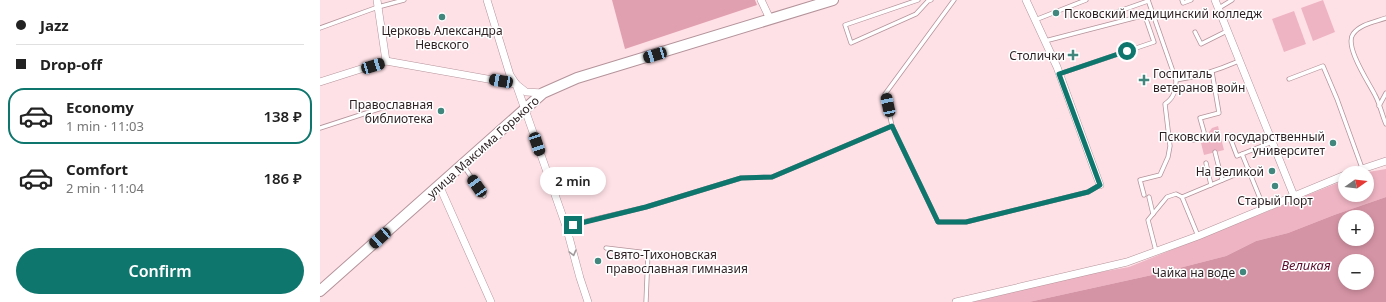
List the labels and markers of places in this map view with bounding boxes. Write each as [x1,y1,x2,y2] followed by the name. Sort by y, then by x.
[1064,5,1263,22] place label: Псковский медицинский колледж
[1051,8,1061,18] marker: Псковский медицинский колледж
[437,12,447,22] marker: Церковь Александра Невского
[381,22,503,53] place label: Церковь Александра Невского
[1009,47,1065,64] place label: Столички
[1068,50,1078,60] marker: Столички
[1153,65,1245,96] place label: Госпиталь ветеранов войн
[1138,74,1150,86] marker: Госпиталь ветеранов войн
[349,96,433,127] place label: Православная библиотека
[436,106,446,116] marker: Православная библиотека
[1159,128,1325,159] place label: Псковский государственный университет
[1328,138,1338,148] marker: Псковский государственный университет
[1196,163,1264,180] place label: На Великой
[1267,166,1277,176] marker: На Великой
[1270,181,1280,191] marker: Старый Порт
[1237,192,1313,209] place label: Старый Порт
[606,246,748,277] place label: Свято-Тихоновская православная гимназия
[593,256,603,266] marker: Свято-Тихоновская православная гимназия
[1152,264,1235,281] place label: Чайка на воде
[1238,267,1248,277] marker: Чайка на воде

